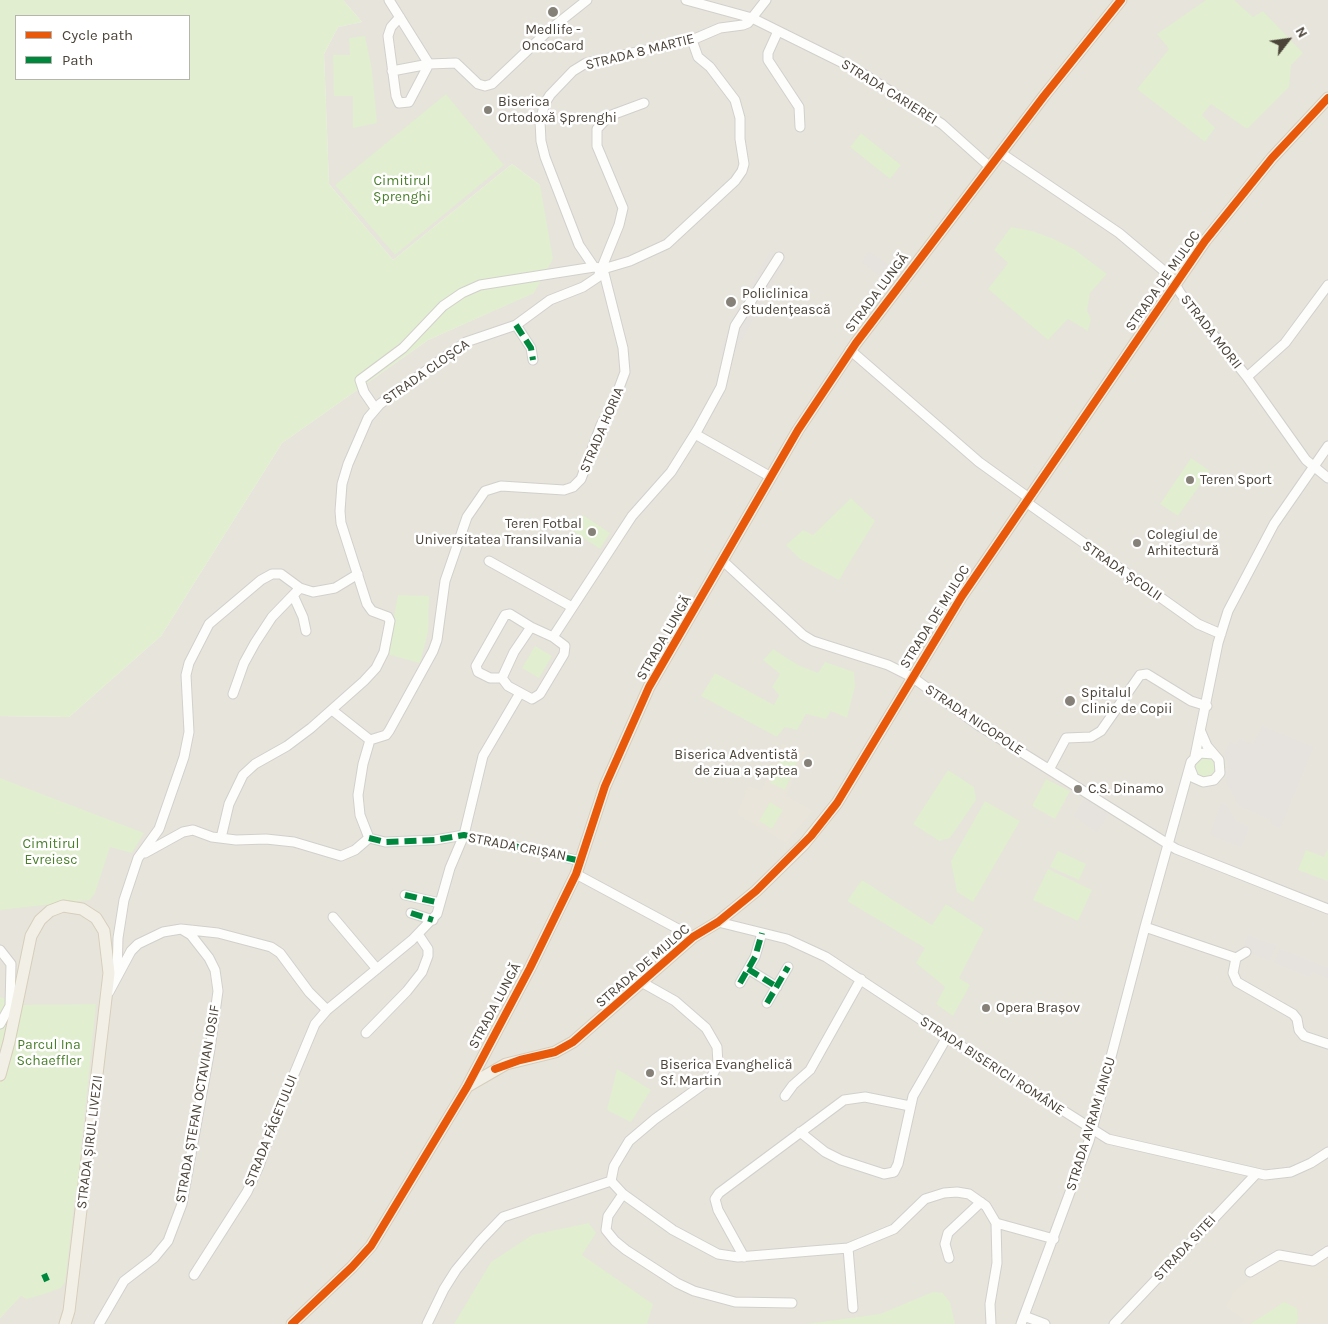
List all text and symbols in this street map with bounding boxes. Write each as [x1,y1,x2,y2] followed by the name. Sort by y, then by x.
[546,5,560,19] marker: Medlife - OncoCard
[15,15,190,80] legend
[1263,15,1313,65] north arrow
[522,22,584,54] place label: Medlife - OncoCard
[1292,24,1311,41] text: N
[62,26,133,44] text: Cycle path
[584,30,696,74] street label: STRADA 8 MARTIE
[62,51,93,69] text: Path
[838,56,940,128] street label: STRADA CARIEREI
[498,94,617,126] place label: Biserica Ortodoxă Șprenghi
[482,104,494,116] marker: Biserica Ortodoxă Șprenghi
[373,173,431,206] park label: Cimitirul Șprenghi
[1122,228,1204,334] street label: STRADA DE MIJLOC
[842,250,912,336] street label: STRADA LUNGĂ
[742,286,831,318] place label: Policlinica Studențească
[1177,291,1245,373] street label: STRADA MORII
[724,295,738,309] marker: Policlinica Studențească
[379,336,473,408] street label: STRADA CLOȘCA
[576,385,628,475] street label: STRADA HORIA
[1200,472,1272,488] place label: Teren Sport
[1184,474,1196,486] marker: Teren Sport
[415,516,582,548] place label: Teren Fotbal Universitatea Transilvania
[586,526,598,538] marker: Teren Fotbal Universitatea Transilvania
[1147,527,1219,560] place label: Colegiul de Arhitectură
[1079,537,1165,605] street label: STRADA ȘCOLII
[1131,537,1143,549] marker: Colegiul de Arhitectură
[896,562,974,672] street label: STRADA DE MIJLOC
[633,593,695,683] street label: STRADA LUNGĂ
[922,681,1026,759] street label: STRADA NICOPOLE
[1081,685,1172,718] place label: Spitalul Clinic de Copii
[1063,694,1077,708] marker: Spitalul Clinic de Copii
[674,747,798,780] place label: Biserica Adventistă de ziua a șaptea
[802,757,814,769] marker: Biserica Adventistă de ziua a șaptea
[1088,781,1164,797] place label: C.S. Dinamo
[1072,783,1084,795] marker: C.S. Dinamo
[466,829,568,865] street label: STRADA CRIȘAN
[23,836,79,869] park label: Cimitirul Evreiesc
[593,921,693,1011] street label: STRADA DE MIJLOC
[465,960,525,1052] street label: STRADA LUNGĂ
[996,1000,1080,1016] place label: Opera Brașov
[980,1002,992,1014] marker: Opera Brașov
[172,1004,224,1204] street label: STRADA ȘTEFAN OCTAVIAN IOSIF
[917,1013,1067,1119] street label: STRADA BISERICII ROMÂNE
[17,1037,81,1070] park label: Parcul Ina Schaeffler
[1063,1055,1119,1193] street label: STRADA AVRAM IANCU
[660,1057,793,1090] place label: Biserica Evanghelică Sf. Martin
[644,1067,656,1079] marker: Biserica Evanghelică Sf. Martin
[241,1072,301,1190] street label: STRADA FĂGETULUI
[73,1074,107,1210] street label: STRADA ȘIRUL LIVEZII
[1150,1212,1220,1284] street label: STRADA SITEI

